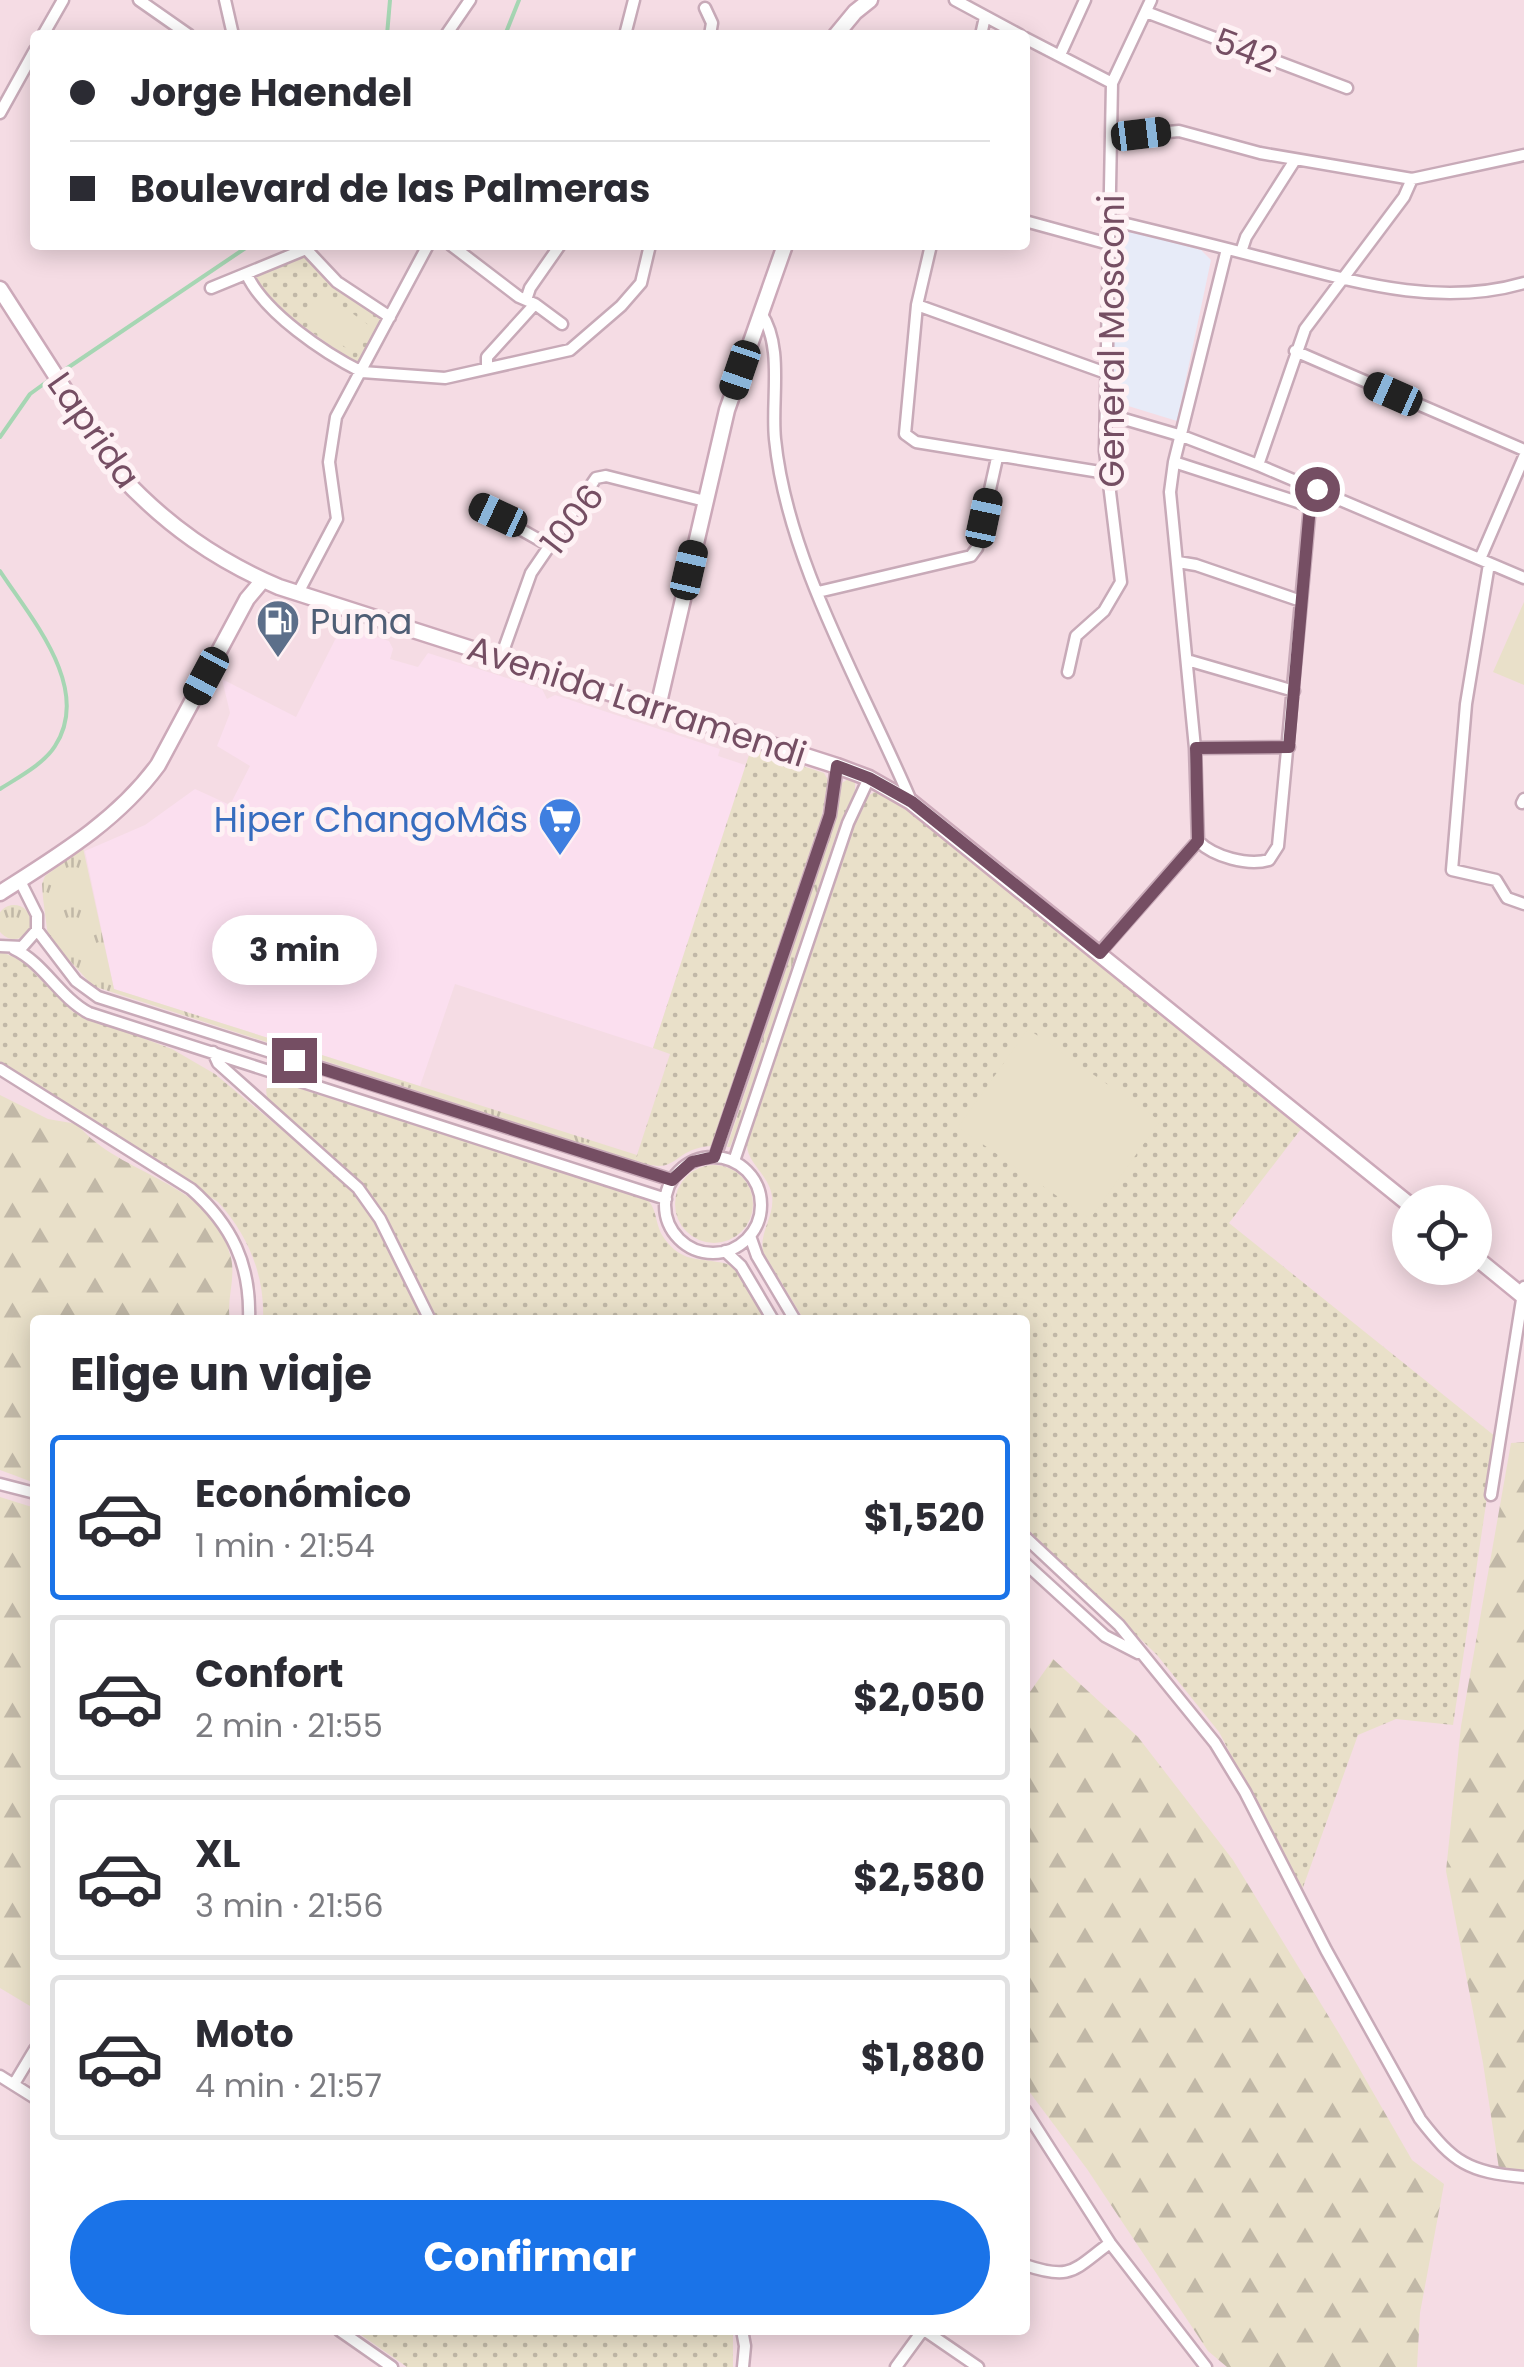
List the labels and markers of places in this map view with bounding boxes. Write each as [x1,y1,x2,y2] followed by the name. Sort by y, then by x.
[310,597,412,646] place label: Puma
[255,598,301,659] fuel station icon: Puma
[214,795,528,844] place label: Hiper ChangoMâs
[537,796,583,857] supermarket icon: Hiper ChangoMâs

